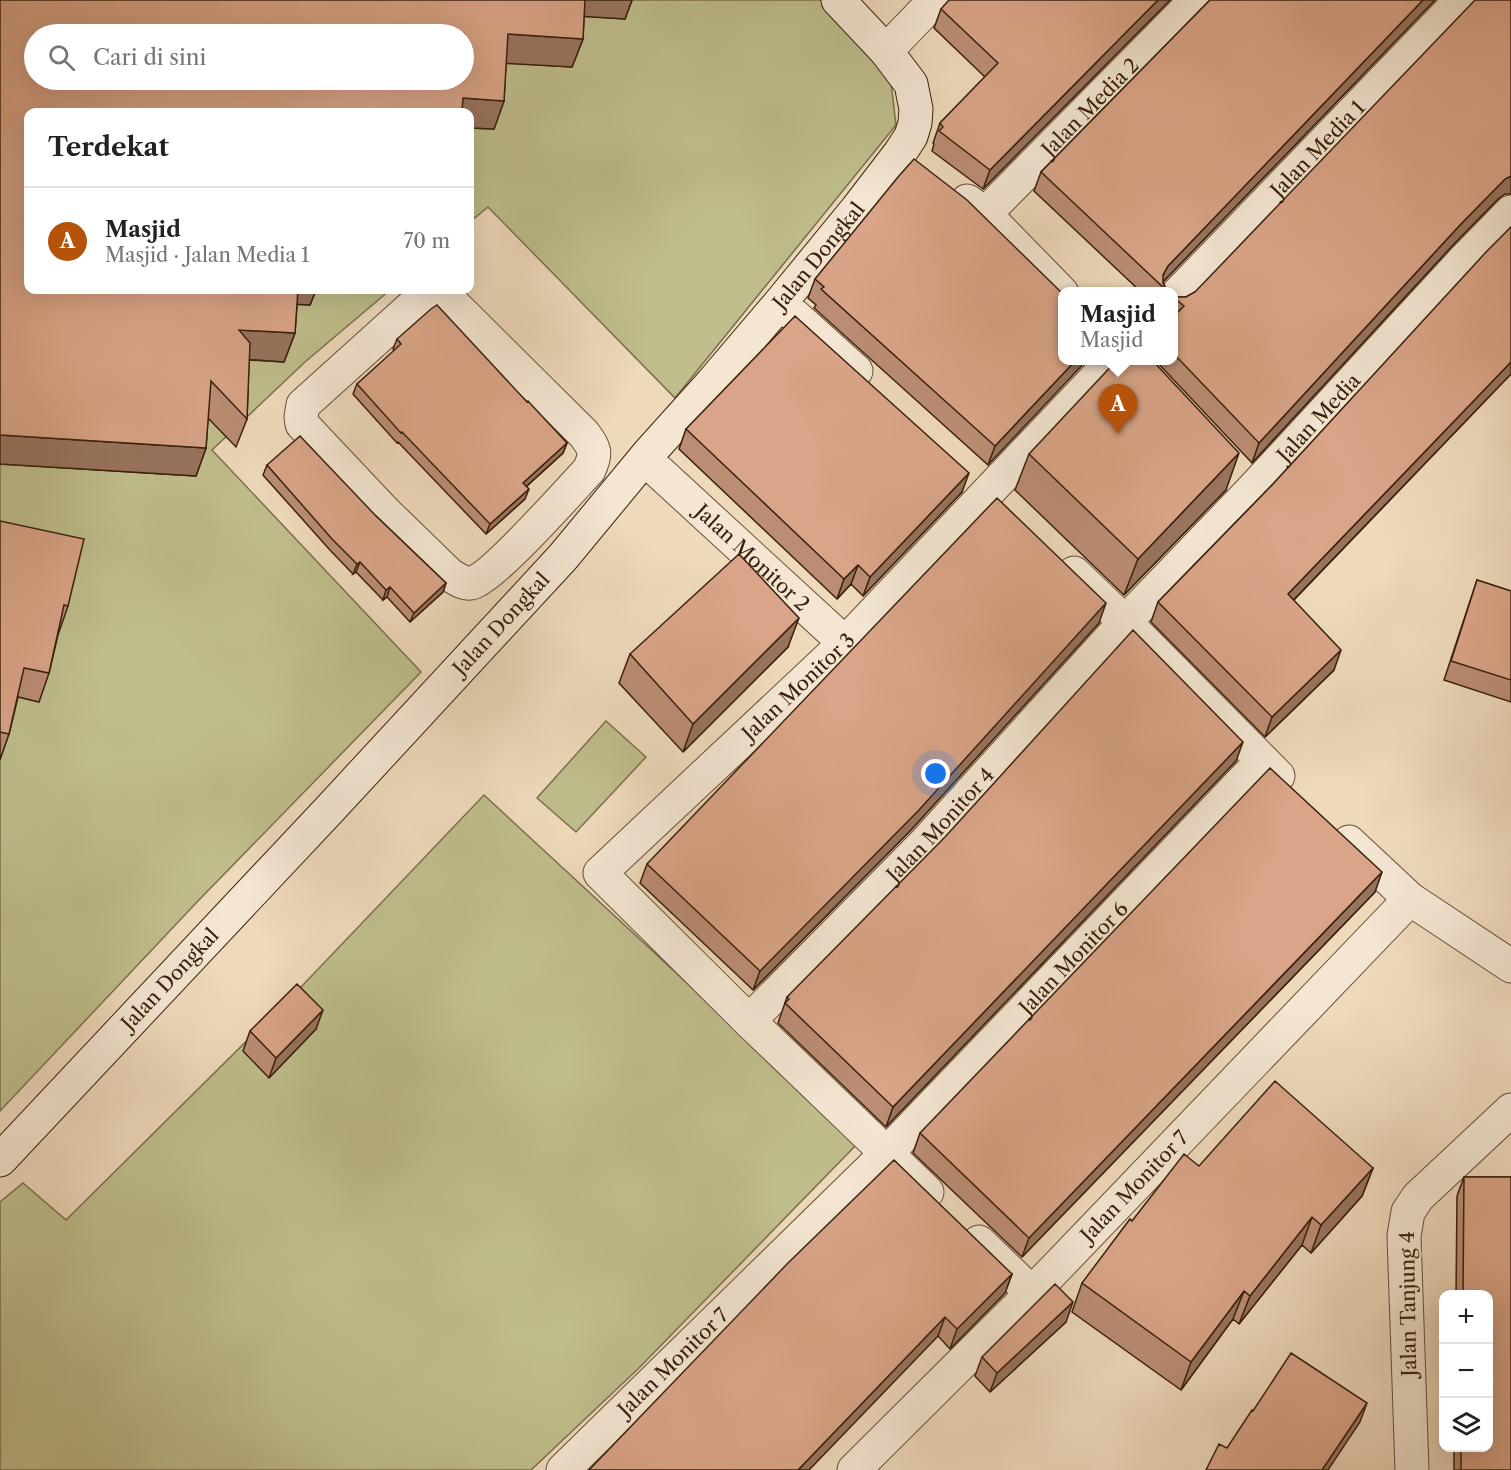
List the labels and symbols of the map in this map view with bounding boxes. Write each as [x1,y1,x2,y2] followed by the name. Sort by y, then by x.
[1035,53,1144,163] street label: Jalan Media 2
[1263,95,1370,204] street label: Jalan Media 1
[766,198,870,317] street label: Jalan Dongkal
[1270,368,1366,469] street label: Jalan Media
[1098,384,1138,434] pin: A
[688,497,814,616] street label: Jalan Monitor 2
[446,568,555,682] street label: Jalan Dongkal
[735,628,860,748] street label: Jalan Monitor 3
[921,759,950,788] your location
[879,763,999,889] street label: Jalan Monitor 4
[1012,897,1133,1022] street label: Jalan Monitor 6
[114,923,224,1037] street label: Jalan Dongkal
[1074,1126,1193,1249] street label: Jalan Monitor 7
[1395,1231,1421,1380] street label: Jalan Tanjung 4
[611,1303,733,1424] street label: Jalan Monitor 7

